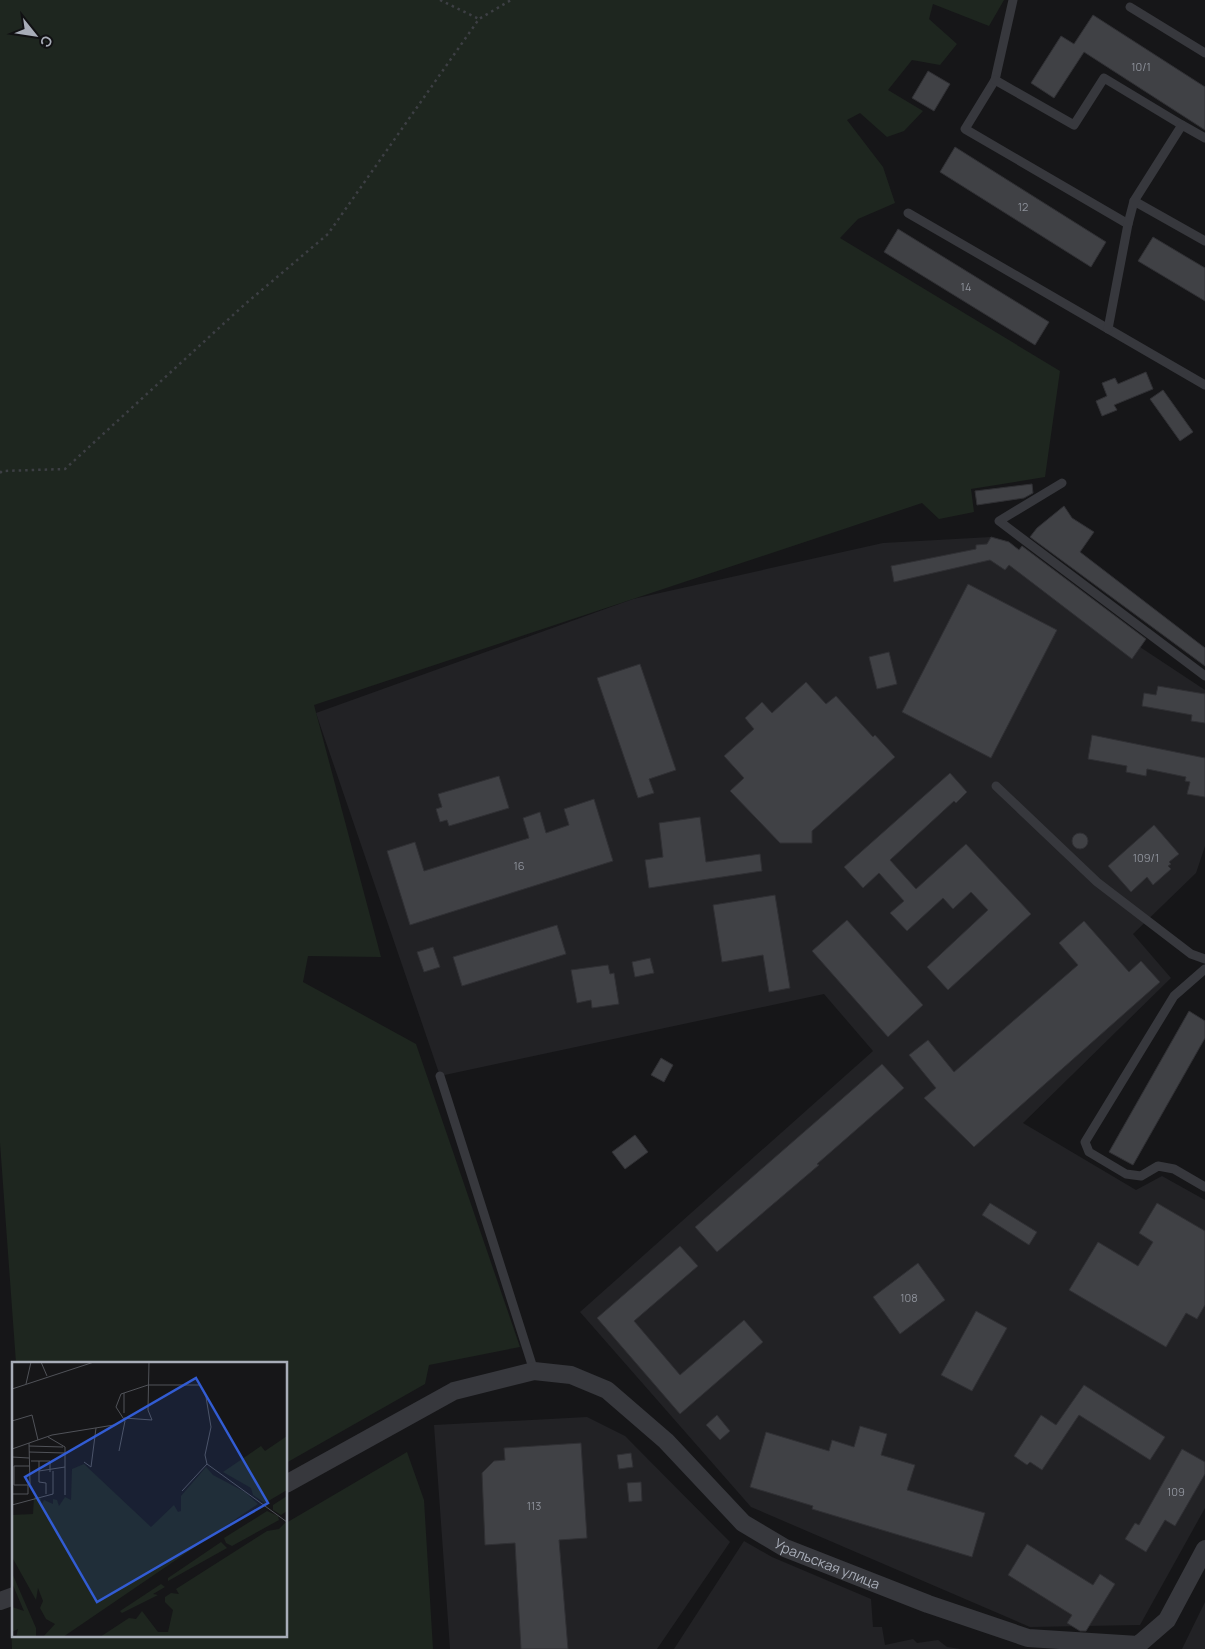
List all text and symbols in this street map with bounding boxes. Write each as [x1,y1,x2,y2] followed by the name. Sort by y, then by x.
[10,10,60,60] north arrow
[36,33,58,51] text: С
[1131,59,1151,74] house number: 10/1
[1018,199,1028,214] house number: 12
[961,279,971,294] house number: 14
[1133,850,1159,865] house number: 109/1
[513,858,525,873] house number: 16
[900,1290,918,1305] house number: 108
[12,1362,288,1636] inset map
[1167,1484,1185,1499] house number: 109
[527,1498,541,1513] house number: 113
[771,1534,883,1593] street label: Уральская улица

